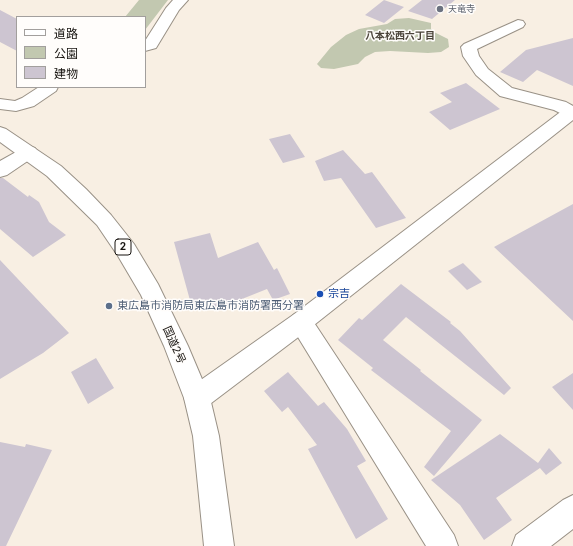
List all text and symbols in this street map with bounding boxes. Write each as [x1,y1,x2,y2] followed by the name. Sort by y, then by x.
[435,4,445,14] marker: 天竜寺
[448,4,475,14] place label: 天竜寺
[16,16,146,88] legend
[54,26,78,41] text: 道路
[365,30,435,42] district label: 八本松西六丁目
[54,46,78,61] text: 公園
[54,66,78,81] text: 建物
[115,239,131,255] road number: 2
[328,287,350,301] place label: 宗吉
[315,289,325,299] marker: 宗吉
[117,299,304,313] place label: 東広島市消防局東広島市消防署西分署
[104,301,114,311] marker: 東広島市消防局東広島市消防署西分署
[160,324,188,366] street label: 国道2号

